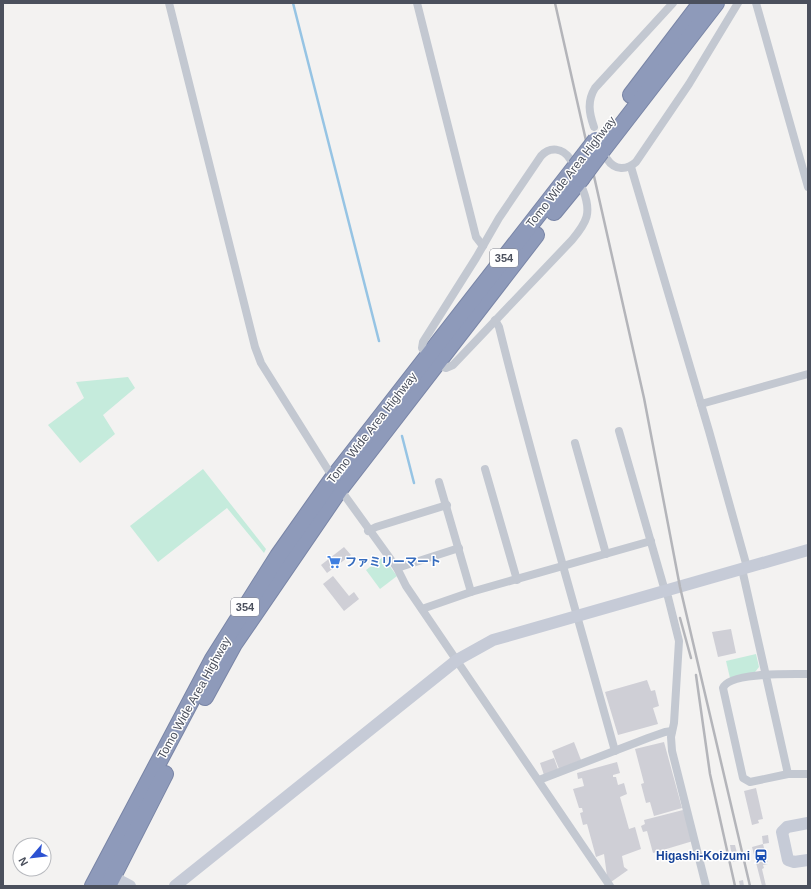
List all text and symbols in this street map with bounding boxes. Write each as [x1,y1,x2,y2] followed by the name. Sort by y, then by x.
[523,114,619,230] street label: Tomo Wide Area Highway
[490,249,518,267] road number: 354
[324,370,420,486] street label: Tomo Wide Area Highway
[326,554,342,570] supermarket icon: ファミリーマート
[345,555,441,569] place label: ファミリーマート
[231,598,259,616] road number: 354
[155,635,233,761] street label: Tomo Wide Area Highway
[12,837,52,877] north arrow
[753,848,769,864] station icon: Higashi-Koizumi
[656,849,750,863] place label: Higashi-Koizumi
[16,855,30,868] text: N

